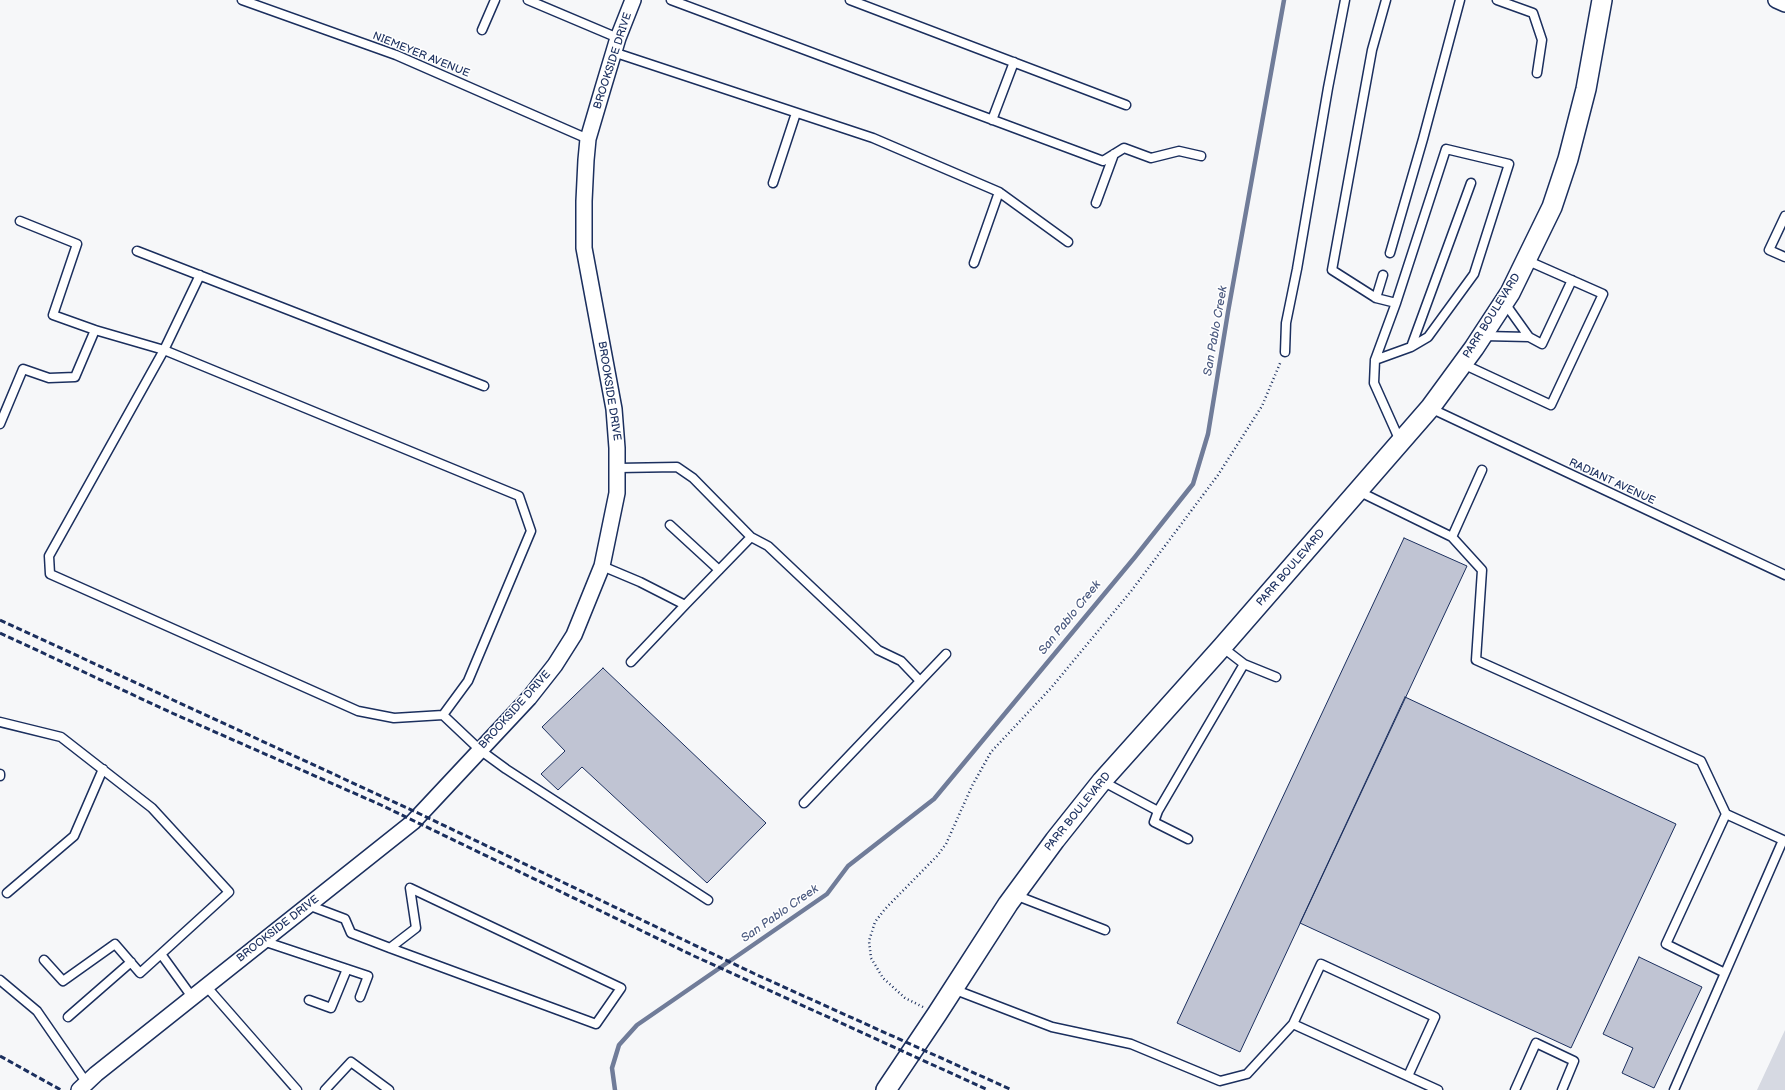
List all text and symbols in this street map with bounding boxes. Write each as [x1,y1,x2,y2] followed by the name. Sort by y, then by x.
[591,11,635,111] street label: BROOKSIDE DRIVE
[371,29,471,81] street label: NIEMEYER AVENUE
[1461,271,1523,361] street label: PARR BOULEVARD
[1201,285,1231,377] water label: San Pablo Creek
[595,340,623,442] street label: BROOKSIDE DRIVE
[1567,456,1657,508] street label: RADIANT AVENUE
[1254,527,1328,609] street label: PARR BOULEVARD
[1036,578,1104,658] water label: San Pablo Creek
[476,668,554,752] street label: BROOKSIDE DRIVE
[1042,770,1114,854] street label: PARR BOULEVARD
[739,882,821,946] water label: San Pablo Creek
[234,893,322,965] street label: BROOKSIDE DRIVE

